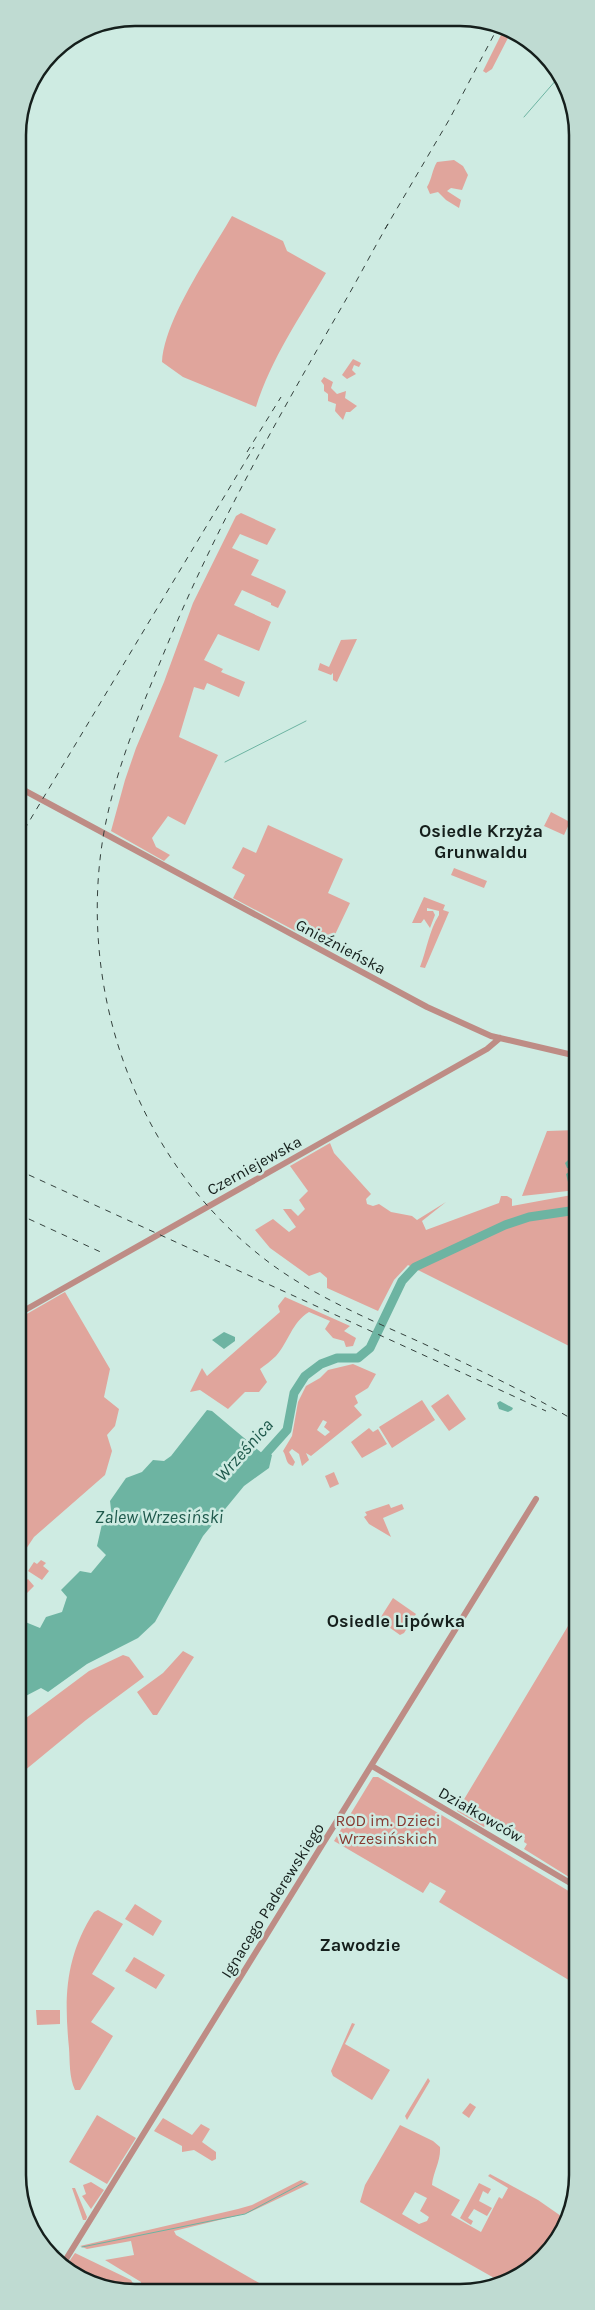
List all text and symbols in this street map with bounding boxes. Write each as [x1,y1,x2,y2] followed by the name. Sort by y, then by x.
[419,820,543,863] district label: Osiedle Krzyża Grunwaldu
[293,915,389,978] street label: Gnieźnieńska
[204,1132,305,1199] street label: Czerniejewska
[210,1414,278,1486] water label: Wrześnica
[95,1506,224,1528] water label: Zalew Wrzesiński
[327,1610,465,1632] district label: Osiedle Lipówka
[435,1783,527,1846] street label: Działkowców
[335,1811,441,1848] park label: ROD im. Dzieci Wrzesińskich
[217,1819,328,1981] street label: Ignacego Paderewskiego
[319,1934,401,1956] district label: Zawodzie

